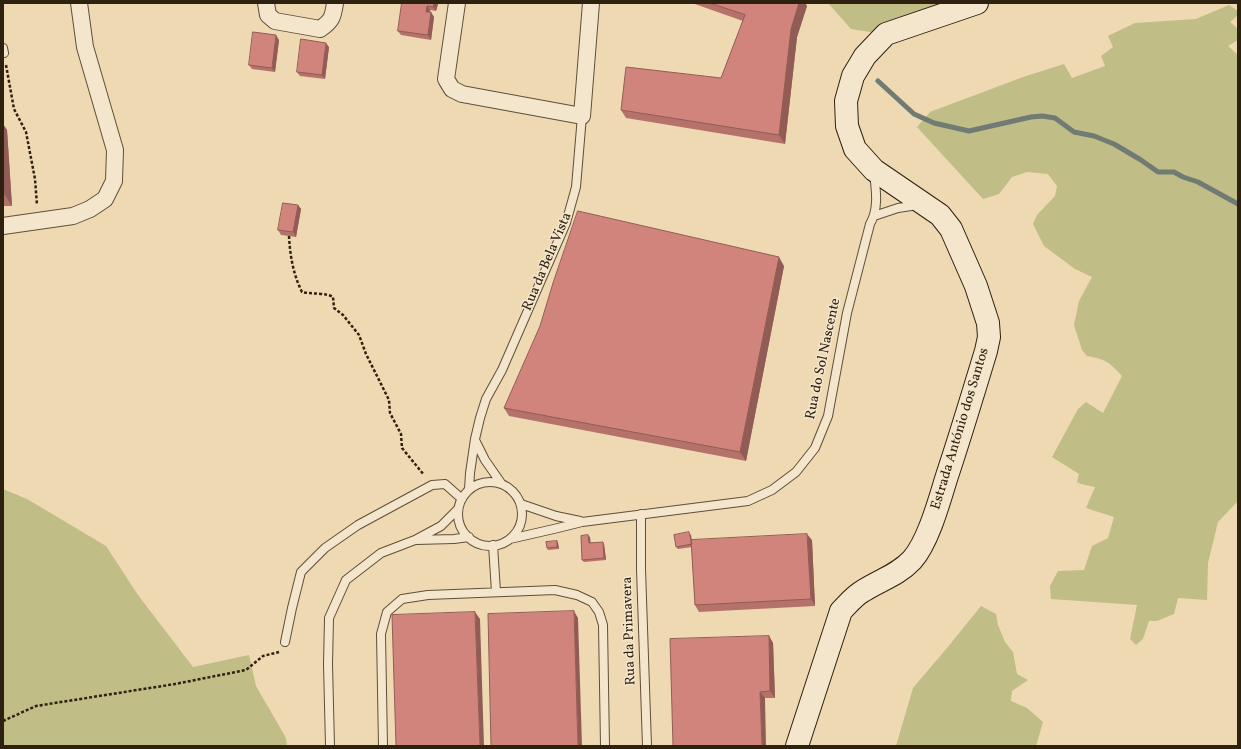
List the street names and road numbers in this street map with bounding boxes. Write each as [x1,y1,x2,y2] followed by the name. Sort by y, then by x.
[520,210,576,314] street label: Rua da Bela Vista
[803,297,845,421] street label: Rua do Sol Nascente
[928,346,994,512] street label: Estrada António dos Santos
[620,576,640,686] street label: Rua da Primavera

